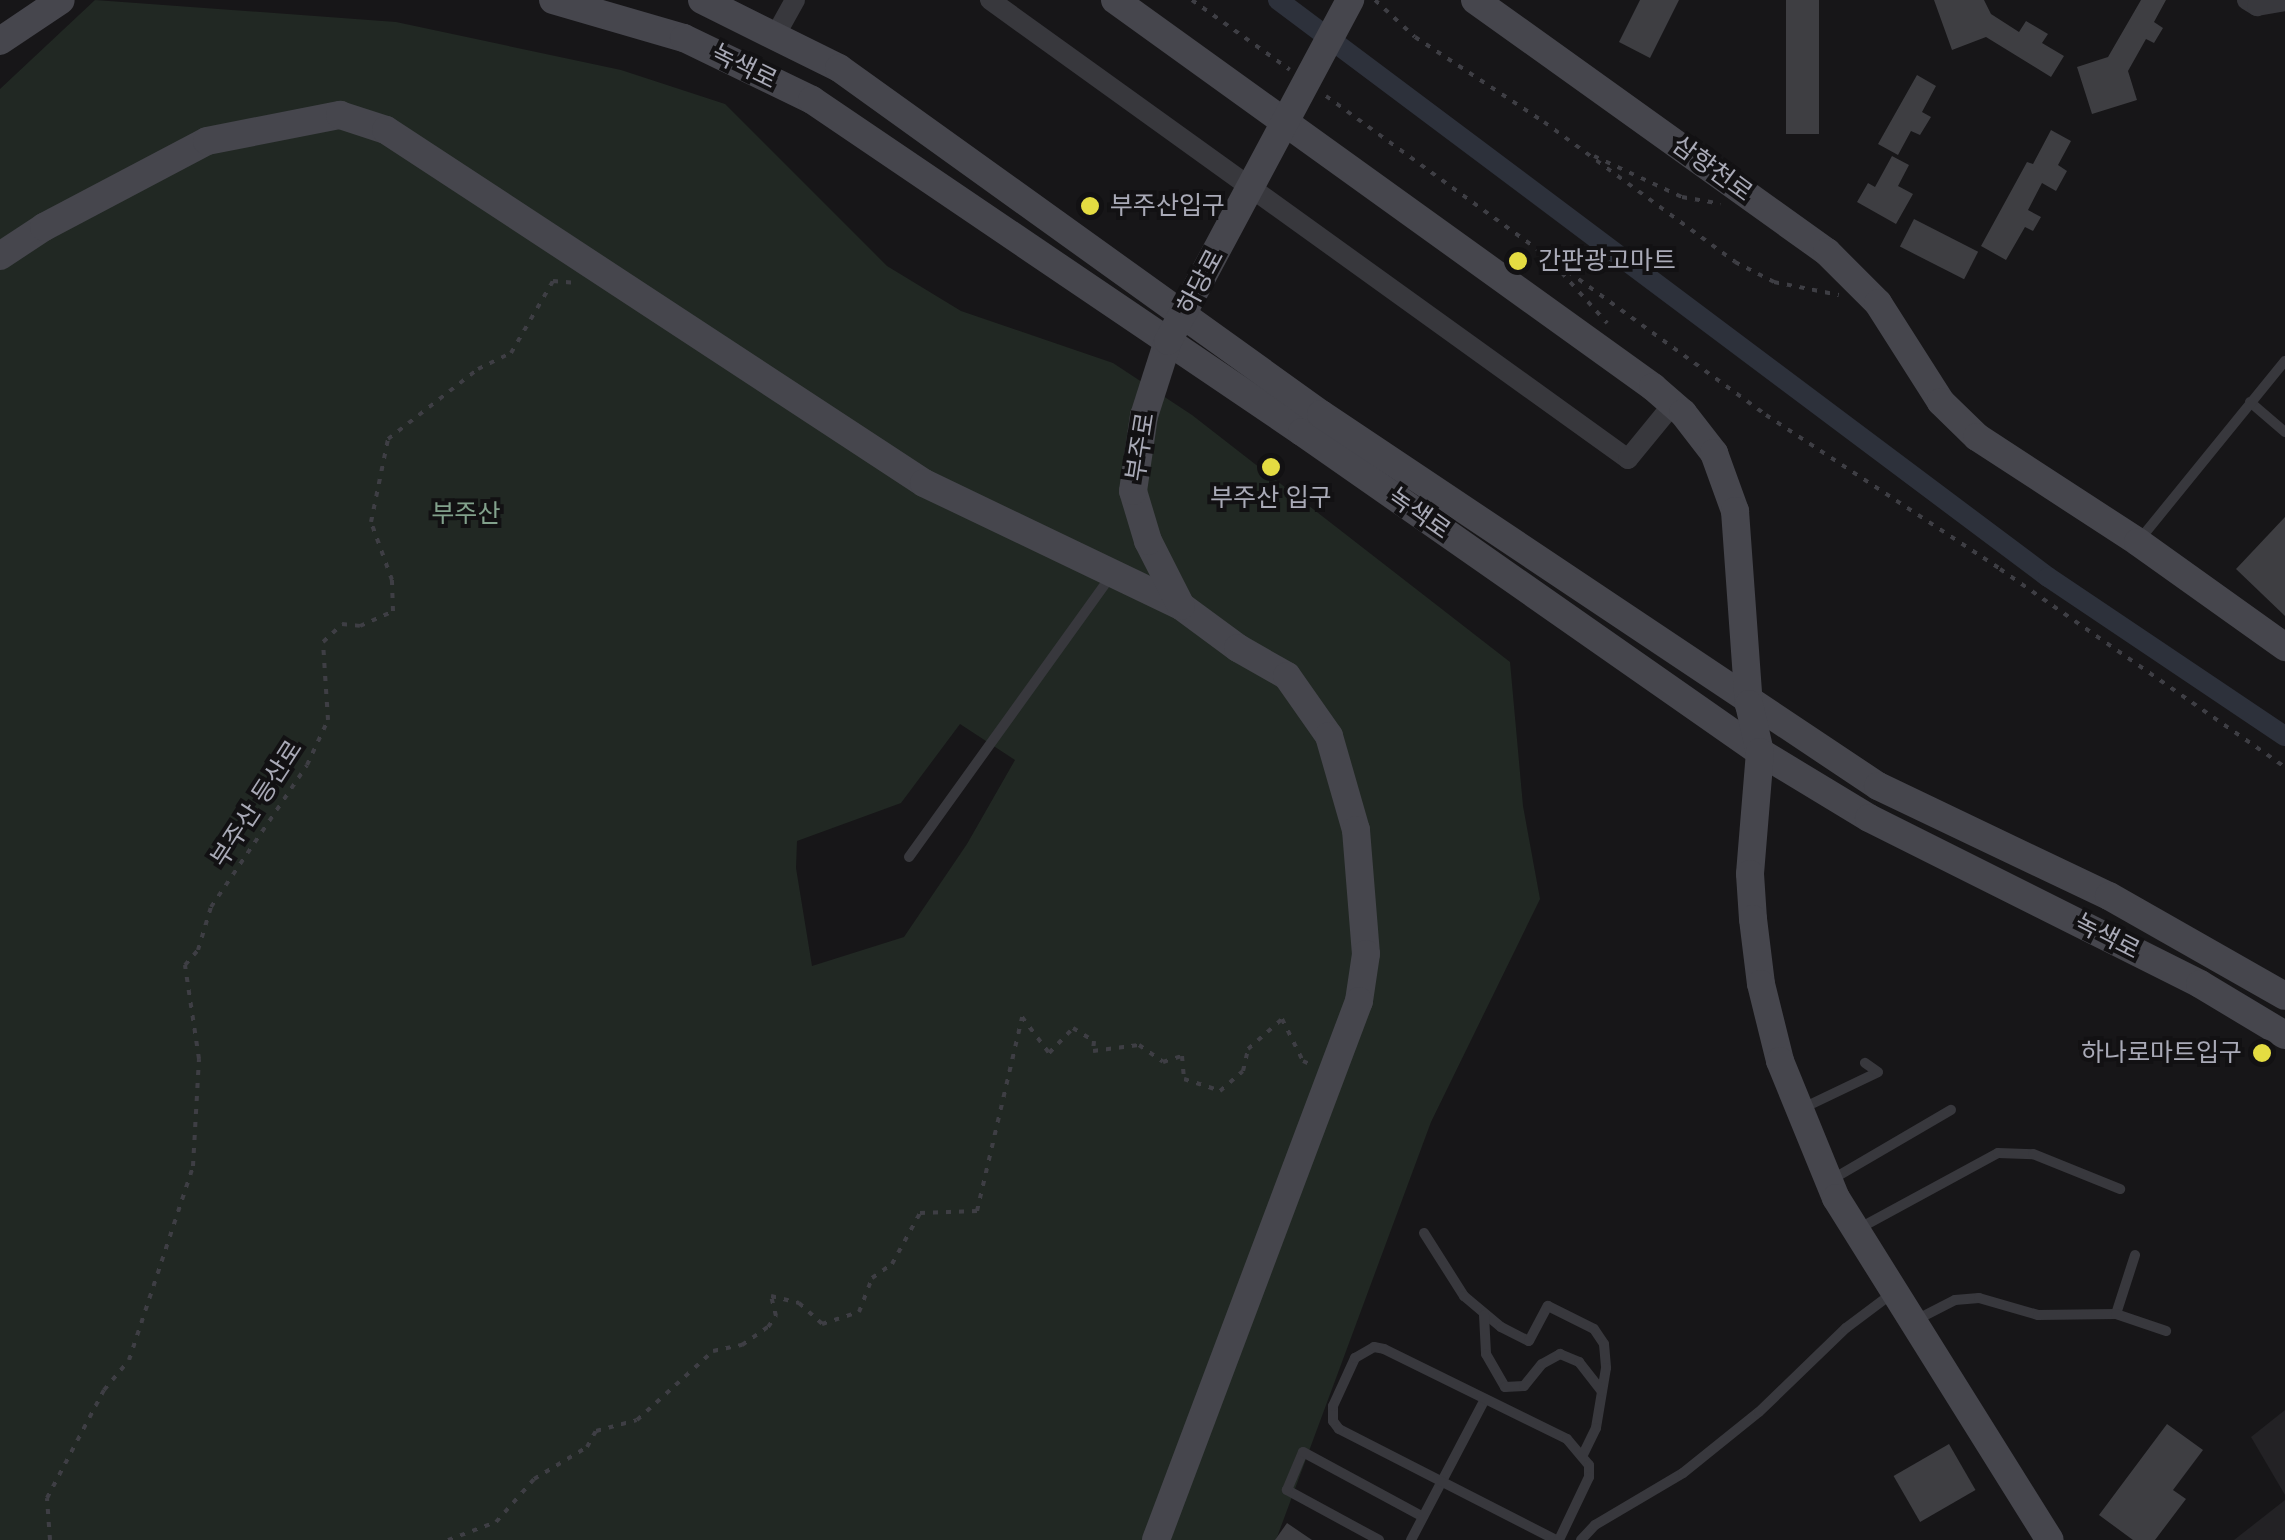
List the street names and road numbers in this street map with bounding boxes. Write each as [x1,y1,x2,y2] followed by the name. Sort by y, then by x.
[706,38,782,96] street label: 녹색로
[1666,130,1758,208] street label: 삼향천로
[1172,244,1230,320] street label: 하당로
[1121,411,1161,483] street label: 부주로
[1382,482,1456,546] street label: 녹색로
[205,735,309,873] street label: 부주산 등산로
[2069,908,2145,966] street label: 녹색로

